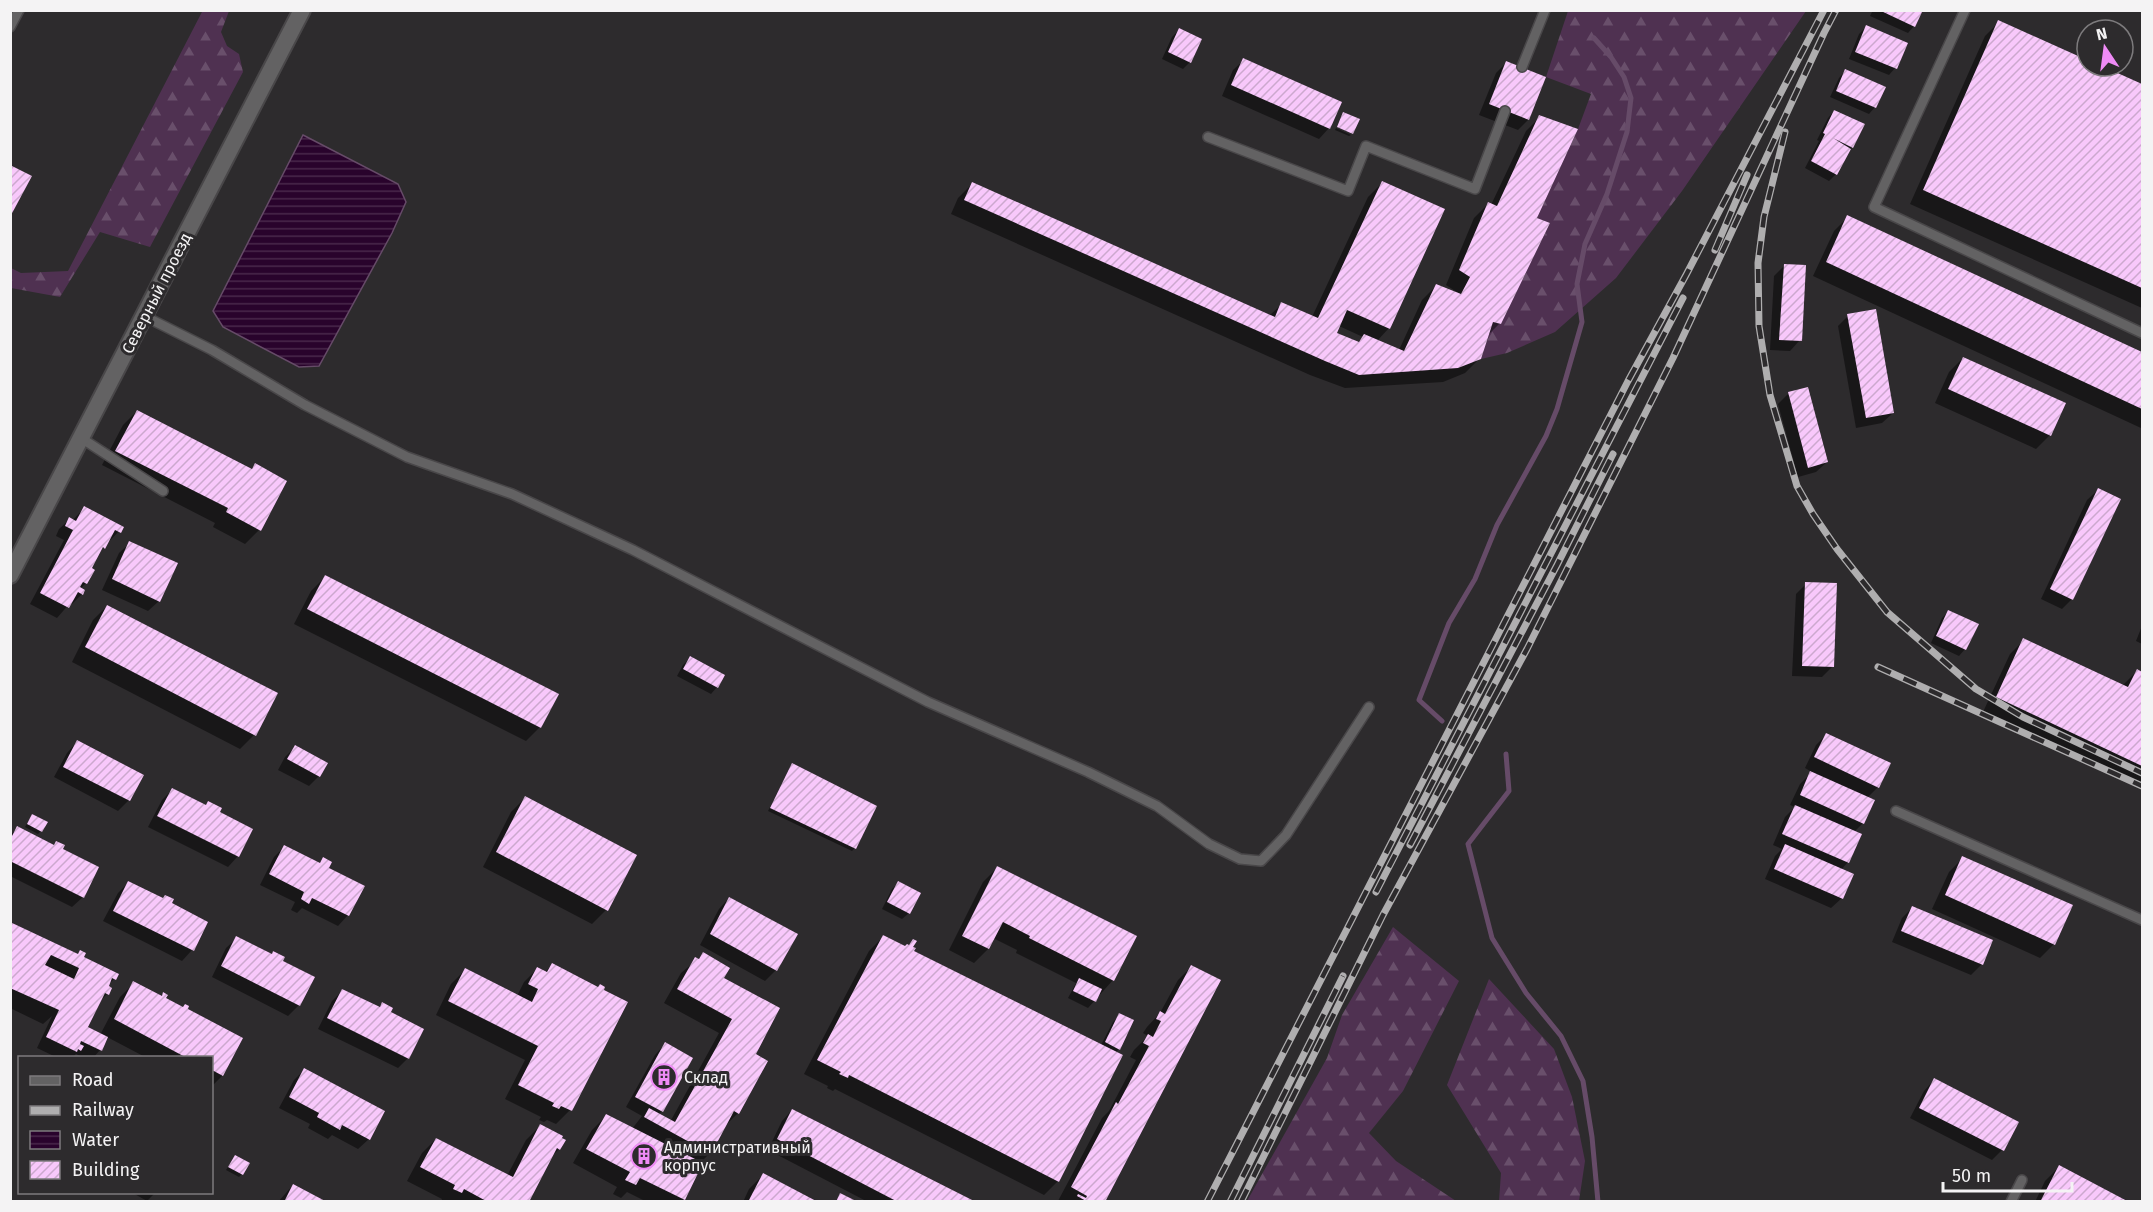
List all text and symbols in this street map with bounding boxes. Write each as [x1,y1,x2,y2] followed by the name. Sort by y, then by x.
[2075,18,2135,78] north arrow
[2094,23,2109,44] text: N
[118,230,195,357] street label: Северный проезд
[18,1056,213,1194] legend
[649,1062,679,1092] building icon: Склад
[684,1068,728,1087] place label: Склад
[72,1069,114,1091] text: Road
[72,1099,134,1121] text: Railway
[72,1129,119,1151] text: Water
[664,1138,811,1175] place label: Административный корпус
[629,1141,659,1171] building icon: Административный корпус
[1943,1155,2072,1193] scale bar
[72,1159,140,1181] text: Building
[1952,1165,1991,1187] text: 50 m

